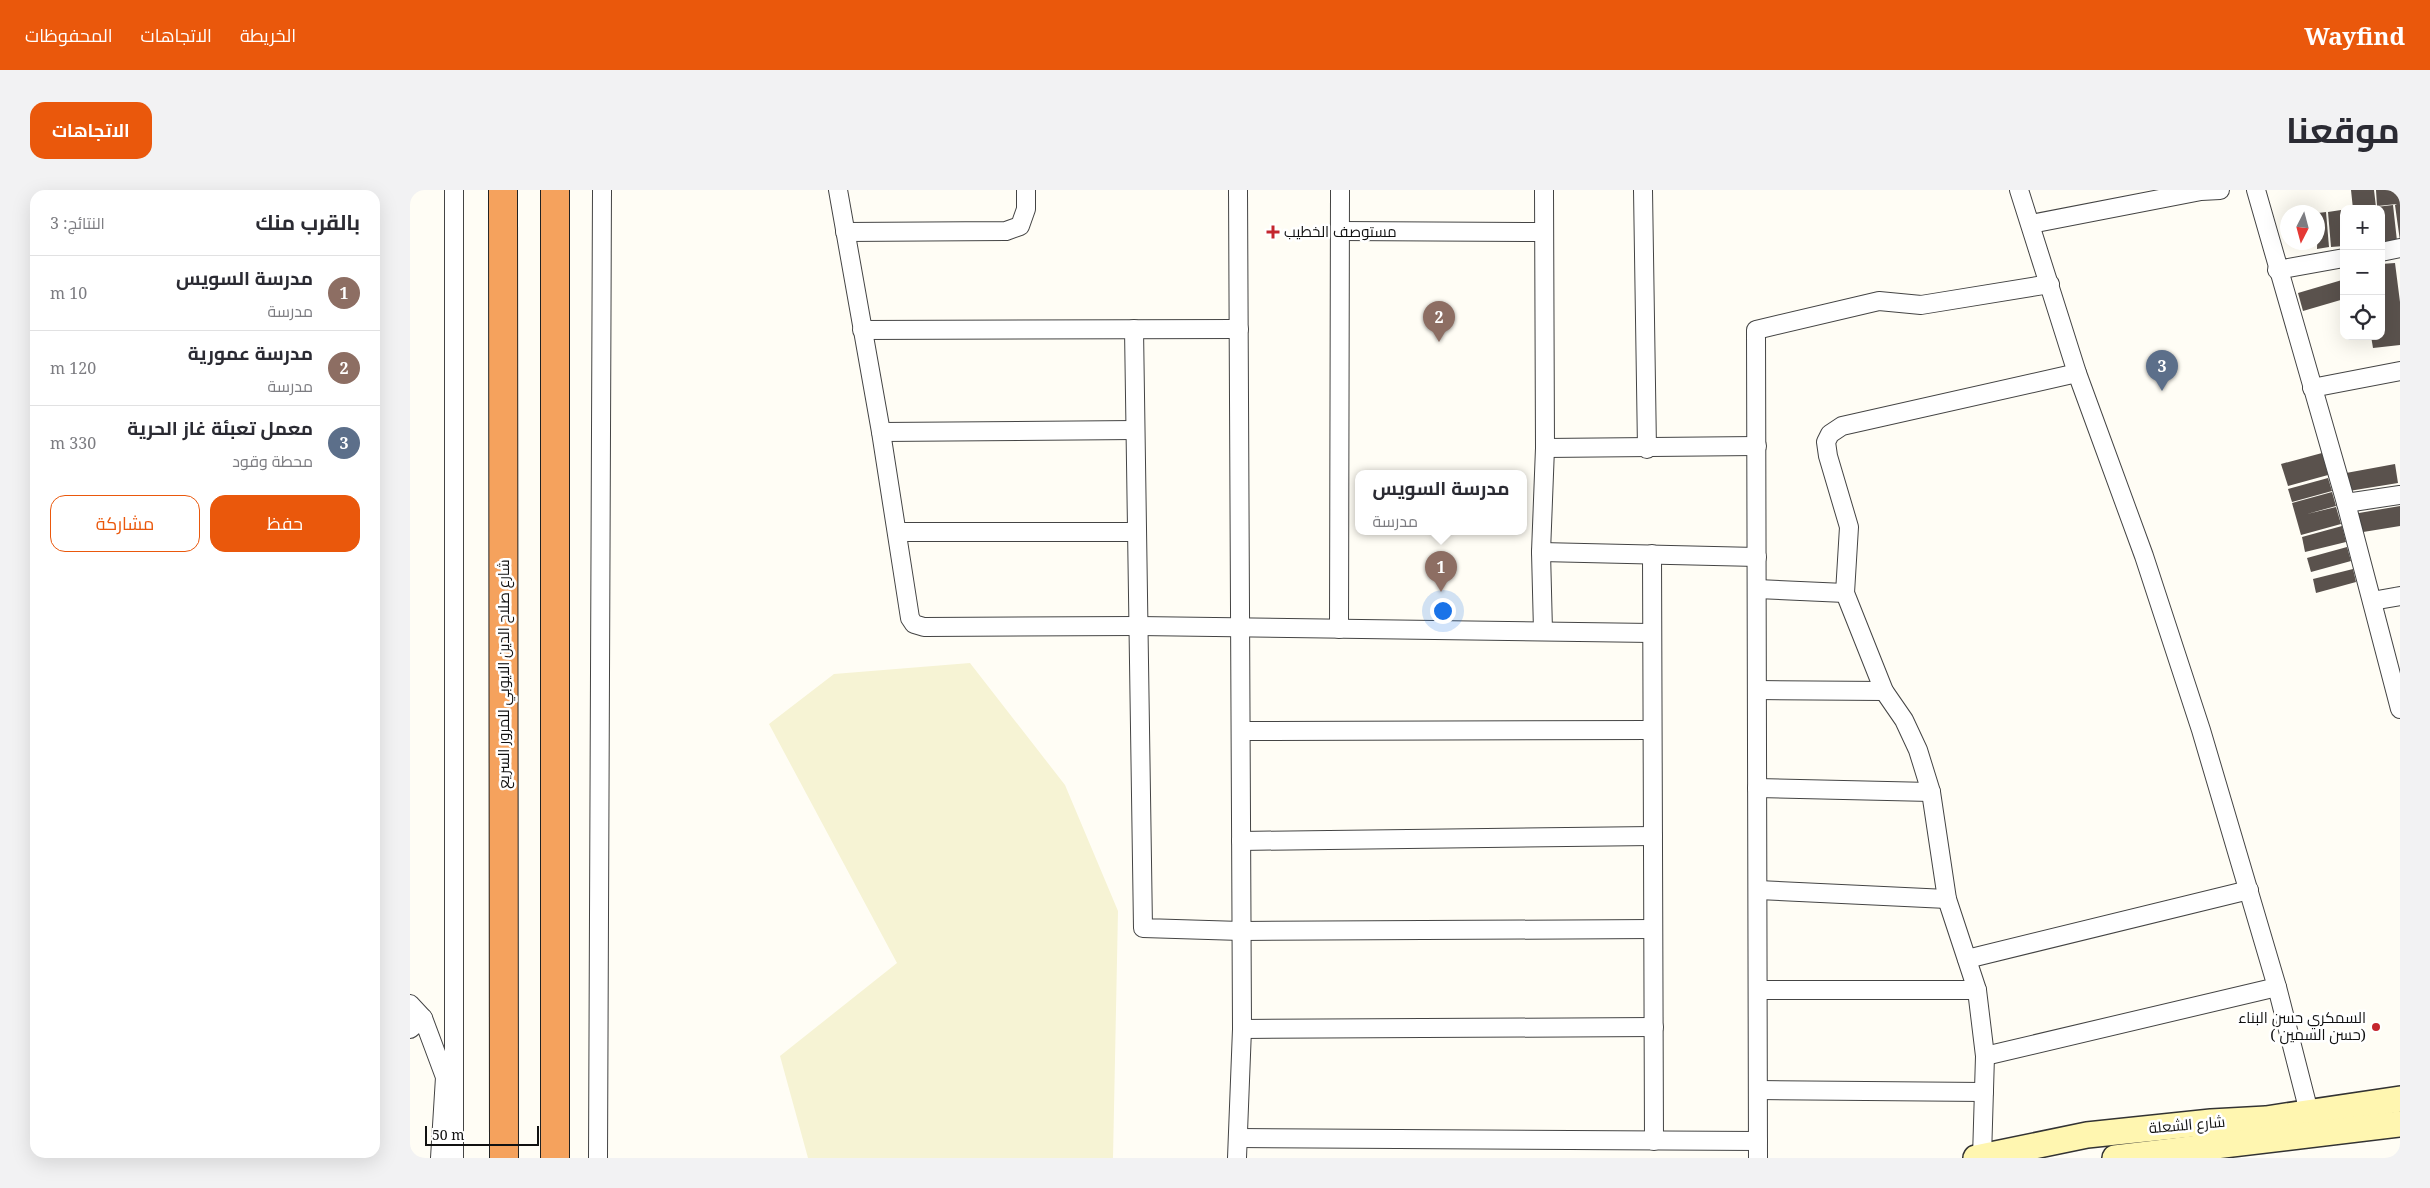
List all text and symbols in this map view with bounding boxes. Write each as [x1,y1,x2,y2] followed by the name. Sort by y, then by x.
[2304,19,2405,52] text: Wayfind
[25,23,113,47] text: المحفوظات
[141,23,212,47] text: الاتجاهات
[240,23,296,47] text: الخريطة
[30,102,152,159] button: الاتجاهات
[2286,106,2400,153] text: موقعنا
[2280,205,2325,250] north arrow
[2340,205,2385,340] map controls
[2340,205,2385,250] button: +
[255,208,360,236] text: بالقرب منك
[50,212,105,234] text: النتائج: 3
[1284,221,1397,241] place label: مستوصف الخطيب
[1266,225,1280,239] marker: مستوصف الخطيب
[2340,250,2385,295] button: −
[176,265,313,291] text: مدرسة السويس
[50,282,87,304] text: 10 m
[339,282,349,304] text: 1
[2340,295,2385,340] button: locate
[267,300,313,322] text: مدرسة
[1423,301,1455,342] pin: 2
[188,340,313,366] text: مدرسة عمورية
[2146,350,2178,391] pin: 3
[50,357,96,379] text: 120 m
[339,357,349,379] text: 2
[267,375,313,397] text: مدرسة
[127,415,313,441] text: معمل تعبئة غاز الحرية
[50,432,96,454] text: 330 m
[339,432,349,454] text: 3
[232,450,313,472] text: محطة وقود
[1355,470,1527,535] popup
[1373,475,1509,501] text: مدرسة السويس
[50,495,200,552] button: مشاركة
[210,495,360,552] button: حفظ
[1373,510,1418,532] text: مدرسة
[1425,551,1457,592] pin: 1
[493,559,516,789] street label: شارع صلاح الدين الايوبي للمرور السريع
[1430,598,1456,624] your location
[2238,1007,2366,1045] place label: السمكري حسن البناء ( حسن السمين)
[2370,1021,2382,1033] marker: السمكري حسن البناء ( حسن السمين)
[2148,1111,2226,1139] street label: شارع الشعلة
[425,1123,539,1146] scale bar
[432,1125,465,1144] text: 50 m

